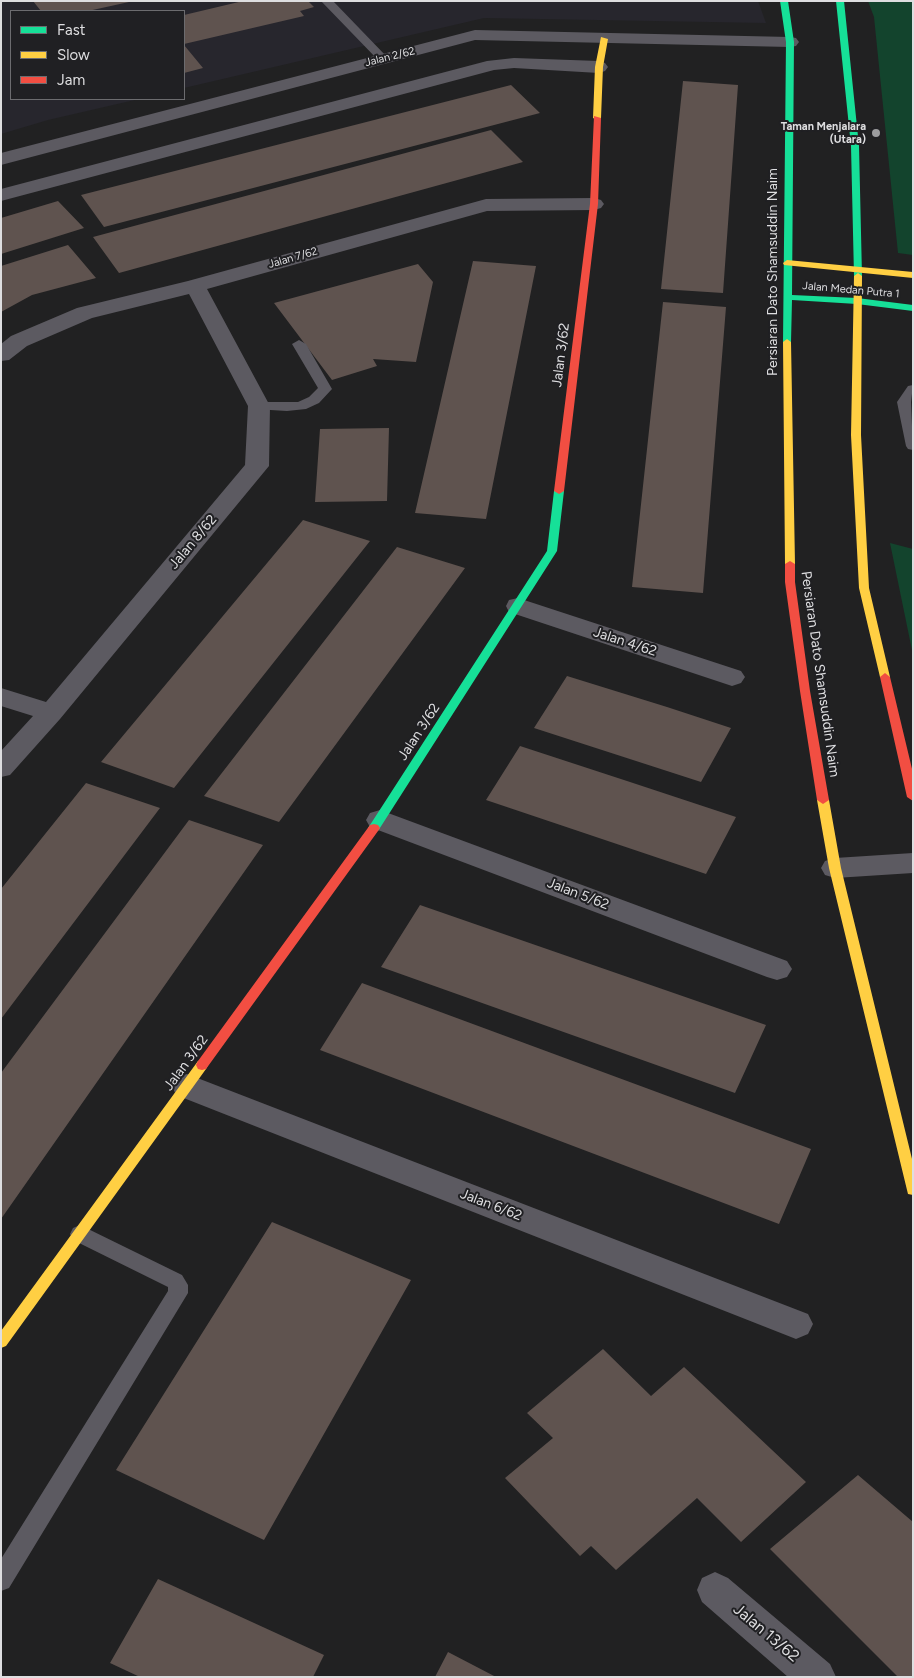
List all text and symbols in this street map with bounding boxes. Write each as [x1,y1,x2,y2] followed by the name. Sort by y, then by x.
[10,10,185,100] legend
[57,21,85,39] text: Fast
[364,44,416,70] street label: Jalan 2/62
[57,46,90,64] text: Slow
[57,71,85,89] text: Jam
[781,120,866,146] place label: Taman Menjalara (Utara)
[870,127,882,139] marker: Taman Menjalara (Utara)
[765,168,781,376] street label: Persiaran Dato Shamsuddin Naim
[267,245,319,271] street label: Jalan 7/62
[802,279,900,301] street label: Jalan Medan Putra 1
[549,322,573,388] street label: Jalan 3/62
[165,511,221,573] street label: Jalan 8/62
[797,570,843,778] street label: Persiaran Dato Shamsuddin Naim
[591,624,659,660] street label: Jalan 4/62
[394,700,444,764] street label: Jalan 3/62
[545,874,611,914] street label: Jalan 5/62
[160,1032,212,1094] street label: Jalan 3/62
[458,1186,524,1224] street label: Jalan 6/62
[729,1600,803,1666] street label: Jalan 13/62

